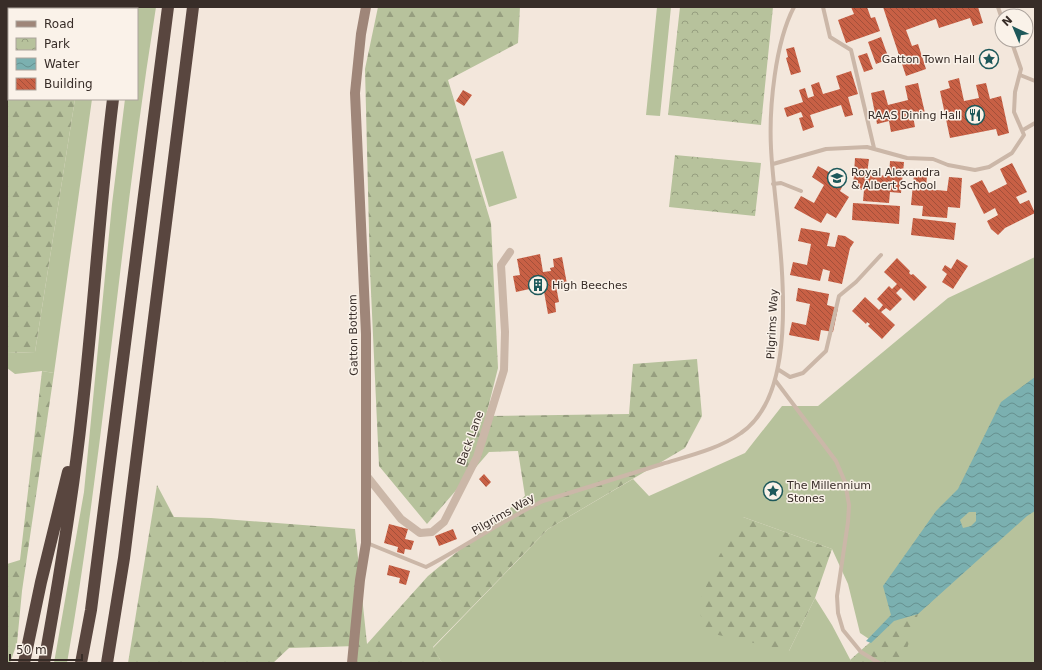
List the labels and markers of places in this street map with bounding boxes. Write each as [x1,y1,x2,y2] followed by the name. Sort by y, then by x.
[978,48,1000,70] place icon: Gatton Town Hall
[882,53,975,66] place label: Gatton Town Hall
[964,104,986,126] restaurant icon: RAAS Dining Hall
[868,109,961,122] place label: RAAS Dining Hall
[851,166,940,192] place label: Royal Alexandra & Albert School
[826,167,848,189] school or university icon: Royal Alexandra & Albert School
[527,274,549,296] building icon: High Beeches
[552,279,628,292] place label: High Beeches
[786,479,871,505] place label: The Millennium Stones
[762,480,784,502] place icon: The Millennium Stones

